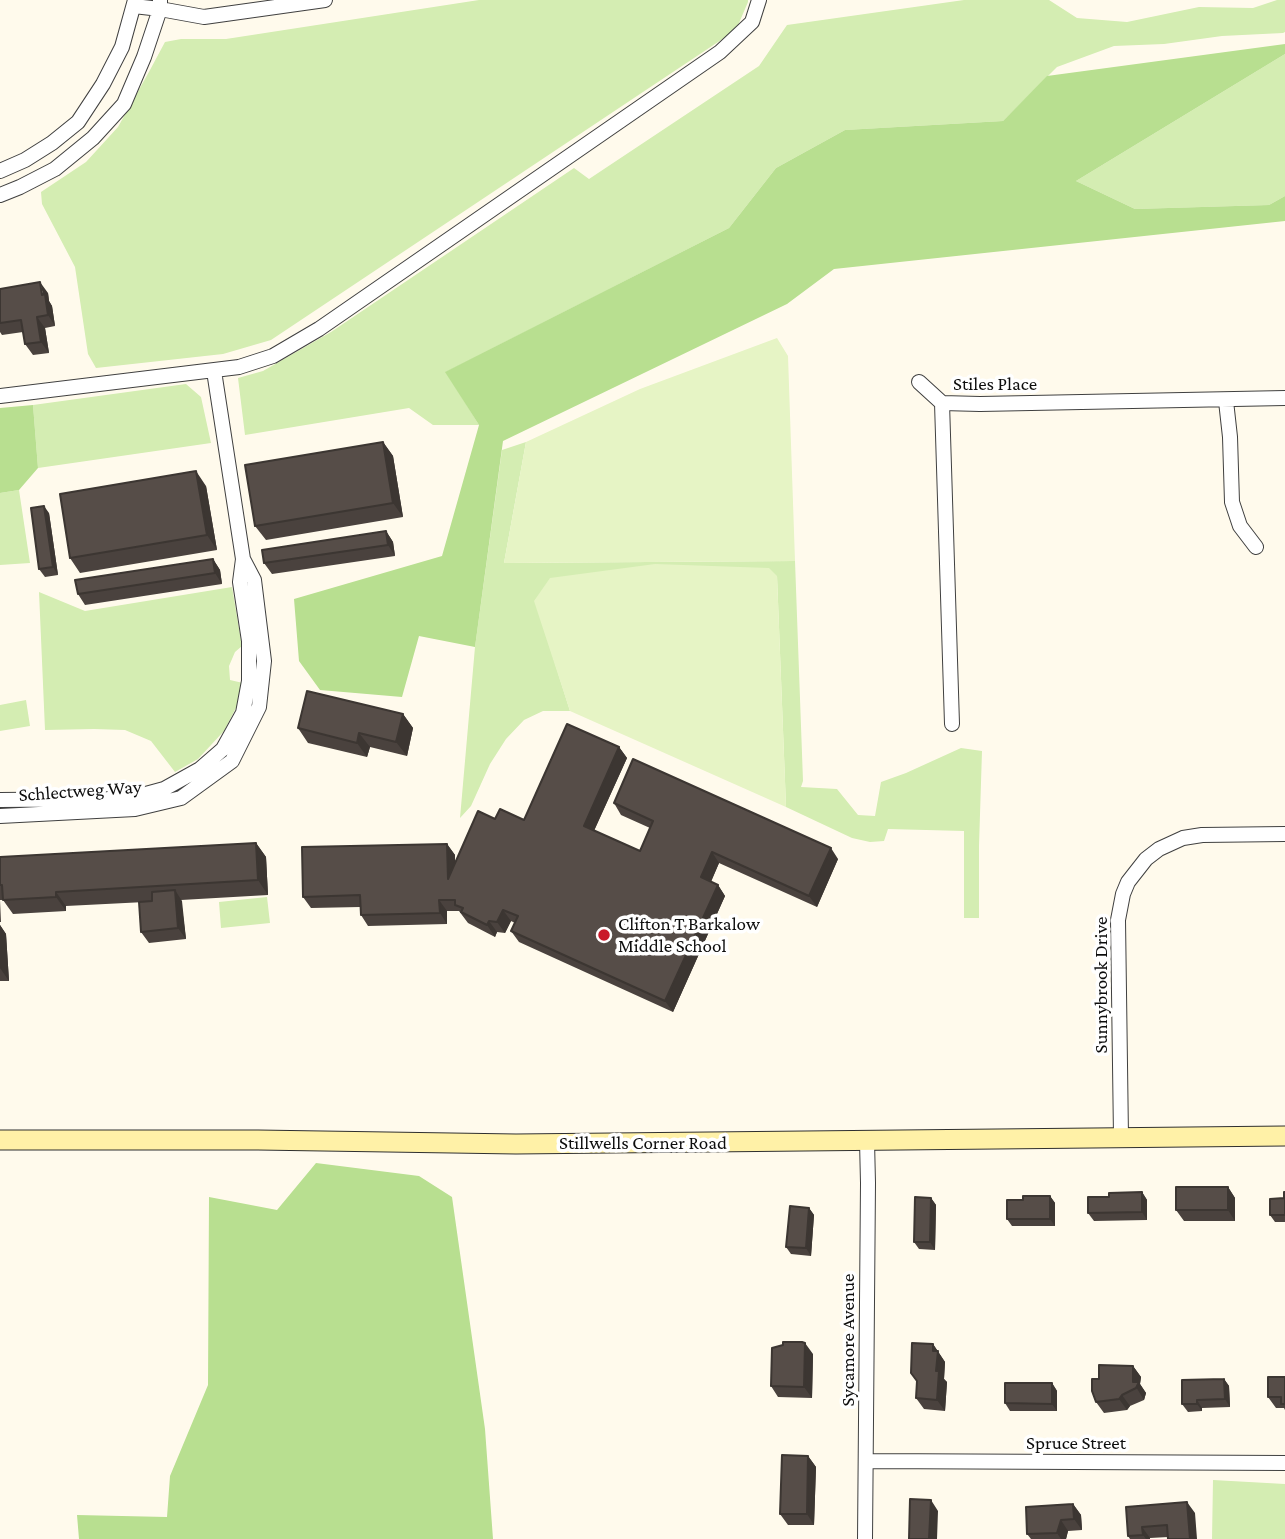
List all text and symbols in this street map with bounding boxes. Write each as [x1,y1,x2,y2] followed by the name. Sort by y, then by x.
[953,373,1037,395] street label: Stiles Place
[18,775,142,807] street label: Schlectweg Way
[618,913,760,957] place label: Clifton T Barkalow Middle School
[1090,917,1112,1053] street label: Sunnybrook Drive
[596,927,612,943] marker: Clifton T Barkalow Middle School
[559,1132,727,1154] street label: Stillwells Corner Road
[837,1274,859,1406] street label: Sycamore Avenue
[1026,1432,1126,1454] street label: Spruce Street

